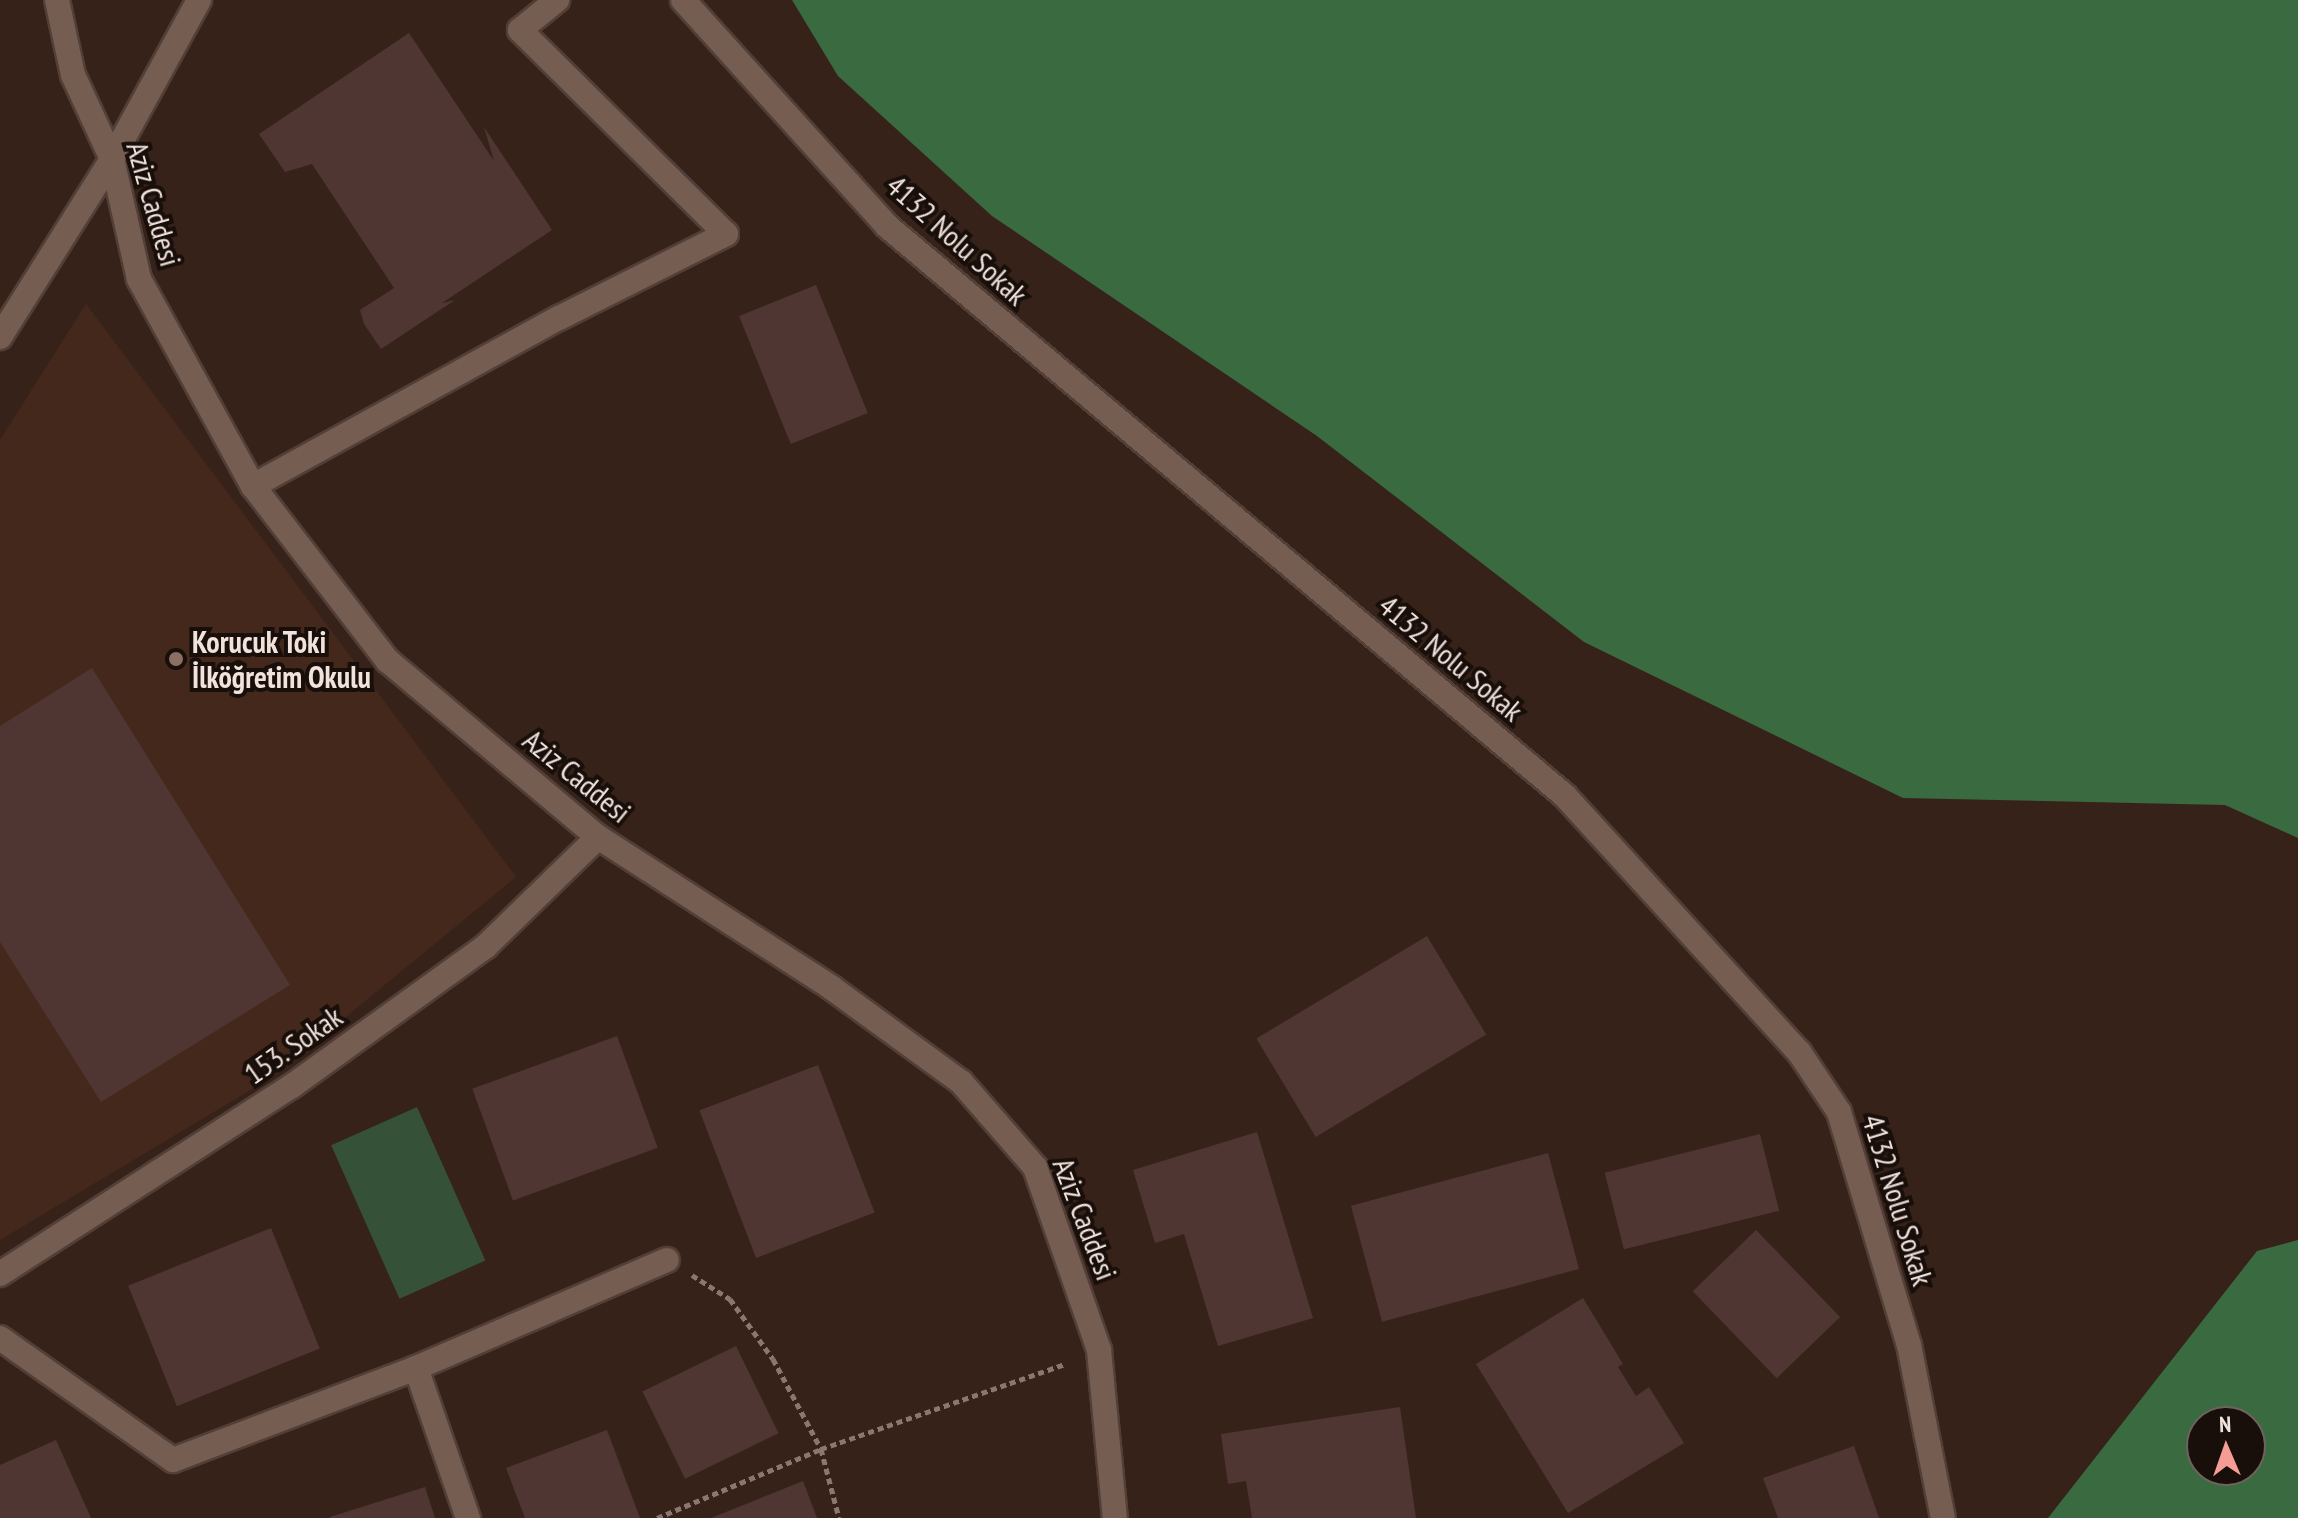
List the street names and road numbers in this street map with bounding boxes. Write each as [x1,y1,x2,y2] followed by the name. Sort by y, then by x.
[119,137,189,271] street label: Aziz Caddesi
[879,167,1035,313] street label: 4132 Nolu Sokak
[1372,587,1530,729] street label: 4132 Nolu Sokak
[516,722,638,830] street label: Aziz Caddesi
[236,998,350,1092] street label: 153. Sokak
[1855,1110,1941,1290] street label: 4132 Nolu Sokak
[1045,1153,1125,1285] street label: Aziz Caddesi

